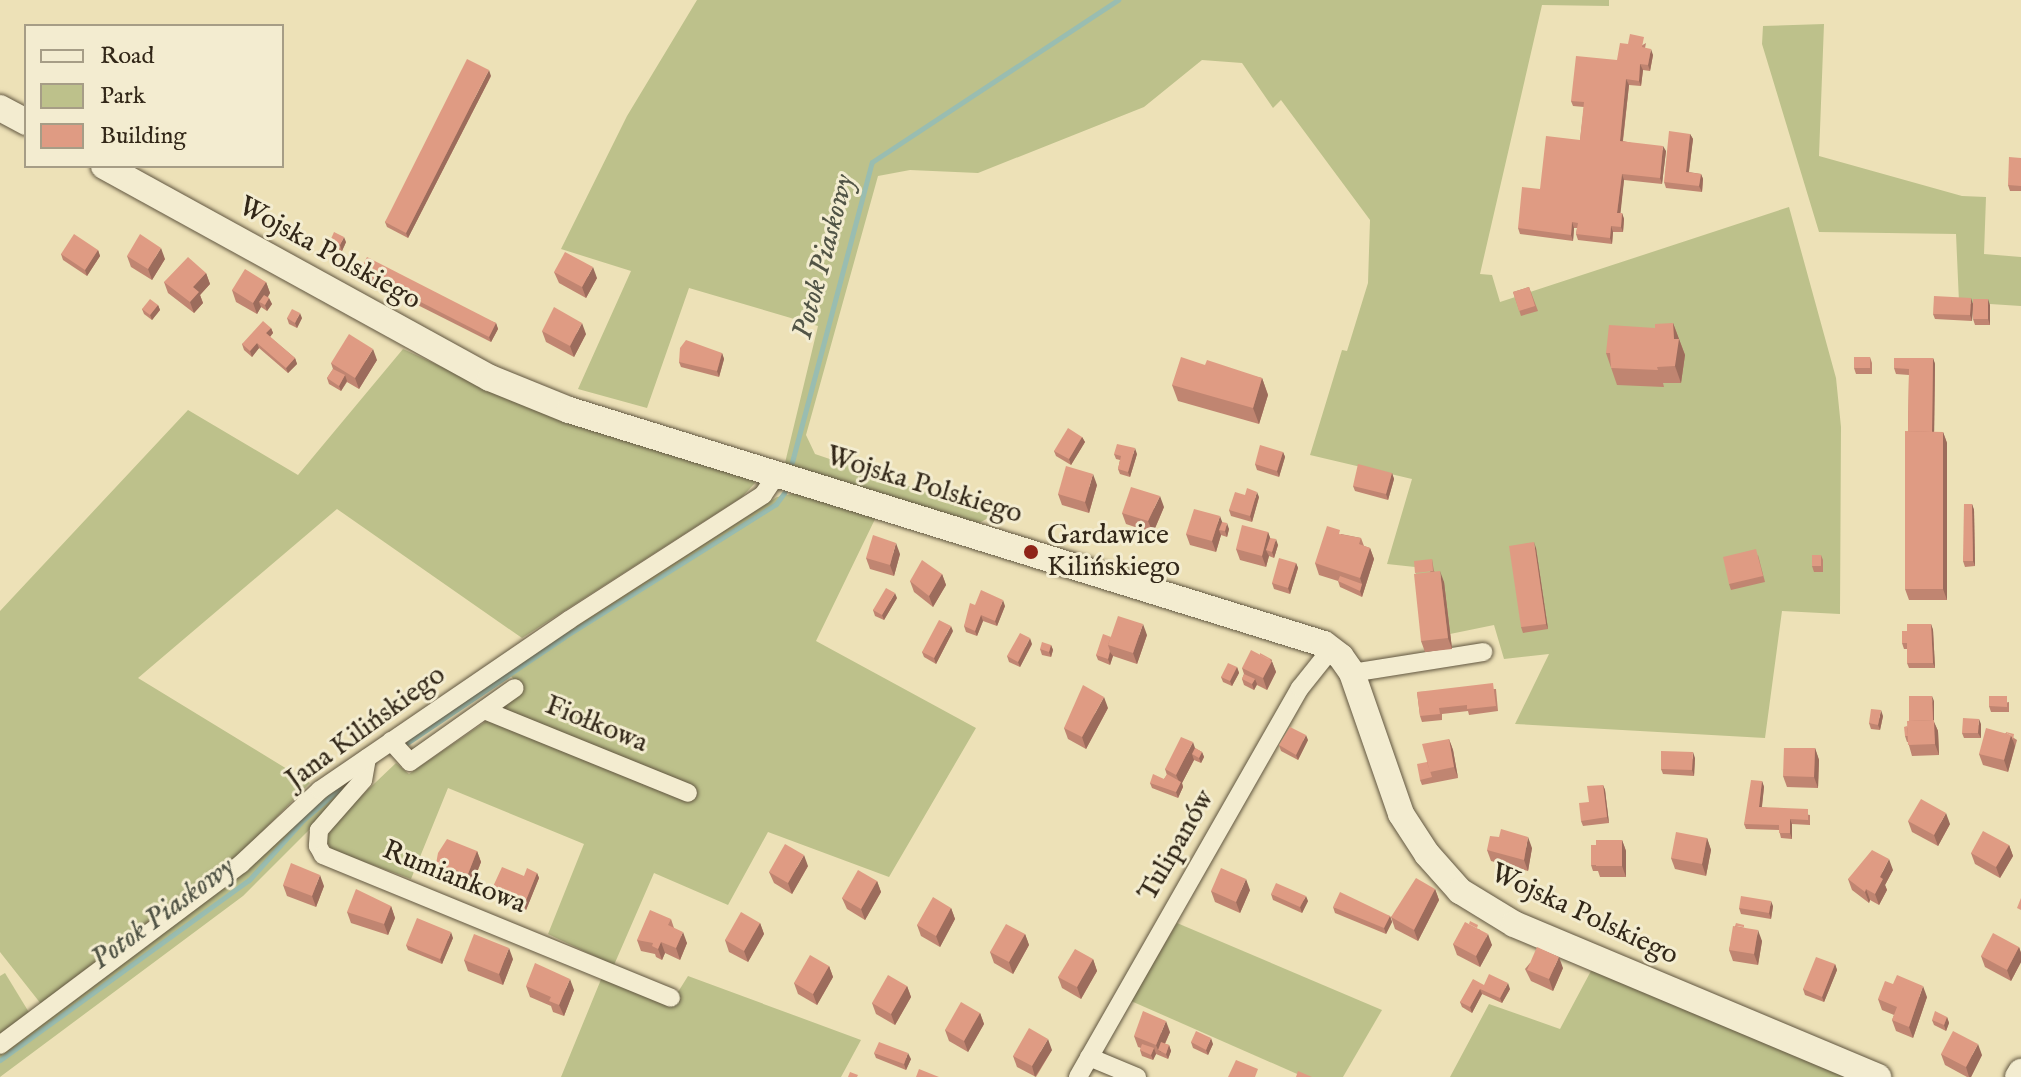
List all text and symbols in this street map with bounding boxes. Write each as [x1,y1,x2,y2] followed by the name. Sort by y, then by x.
[24,24,284,168] legend
[100,41,154,72] text: Road
[100,81,146,112] text: Park
[100,121,186,152] text: Building
[785,171,863,343] water label: Potok Piaskowy
[232,190,426,318] street label: Wojska Polskiego
[822,440,1026,532] street label: Wojska Polskiego
[1047,519,1180,585] place label: Gardawice Kilińskiego
[1022,543,1040,561] marker: Gardawice Kilińskiego
[280,659,452,797] street label: Jana Kilińskiego
[540,689,652,761] street label: Fiołkowa
[1132,784,1222,908] street label: Tulipanów
[377,834,531,922] street label: Rumiankowa
[84,850,242,978] water label: Potok Piaskowy
[1485,857,1683,973] street label: Wojska Polskiego

